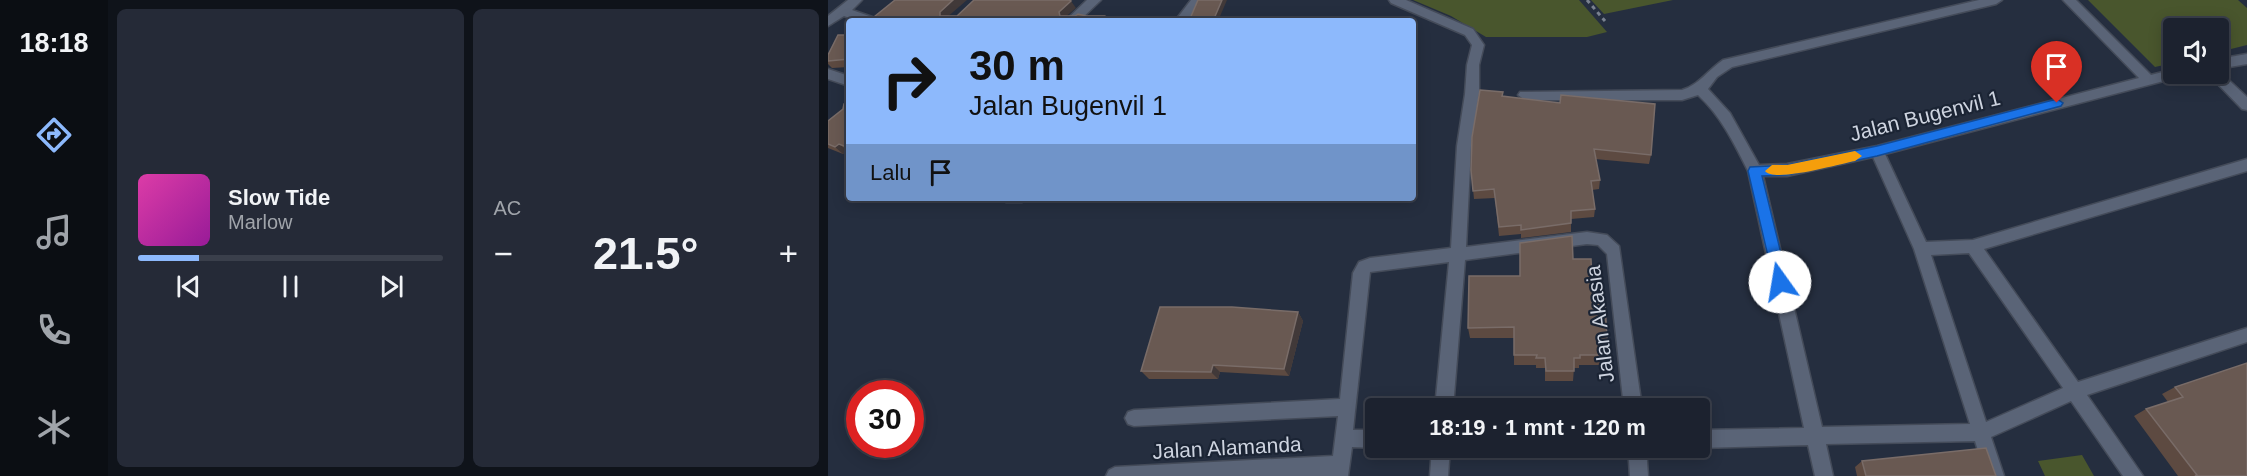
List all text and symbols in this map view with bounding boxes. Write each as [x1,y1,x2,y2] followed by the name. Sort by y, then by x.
[2163,18,2229,84] map controls
[2163,18,2229,84] button: sound
[19,28,89,58] text: 18:18
[2031,41,2082,103] pin
[870,42,948,120] icon: right
[969,42,1065,89] text: 30 m
[2040,50,2073,83] icon: arrive
[1847,86,2002,145] street label: Jalan Bugenvil 1
[969,91,1167,121] text: Jalan Bugenvil 1
[33,114,75,156] icon: directions
[924,156,957,189] icon: arrive
[870,160,912,185] text: Lalu
[228,185,330,210] text: Slow Tide
[494,197,521,219] text: AC
[33,211,75,253] icon: music
[228,211,292,233] text: Marlow
[593,228,699,279] text: 21.5°
[494,235,513,272] text: −
[779,235,798,272] text: +
[1748,250,1812,314] position arrow
[1581,264,1618,384] street label: Jalan Akasia
[172,270,205,303] icon: previous
[274,270,307,303] icon: pause
[375,270,408,303] icon: next
[33,309,75,351] icon: phone
[846,380,924,458] speed limit sign: 30
[33,406,75,448] icon: climate
[1429,415,1646,440] text: 18:19 · 1 mnt · 120 m
[1152,432,1303,463] street label: Jalan Alamanda

